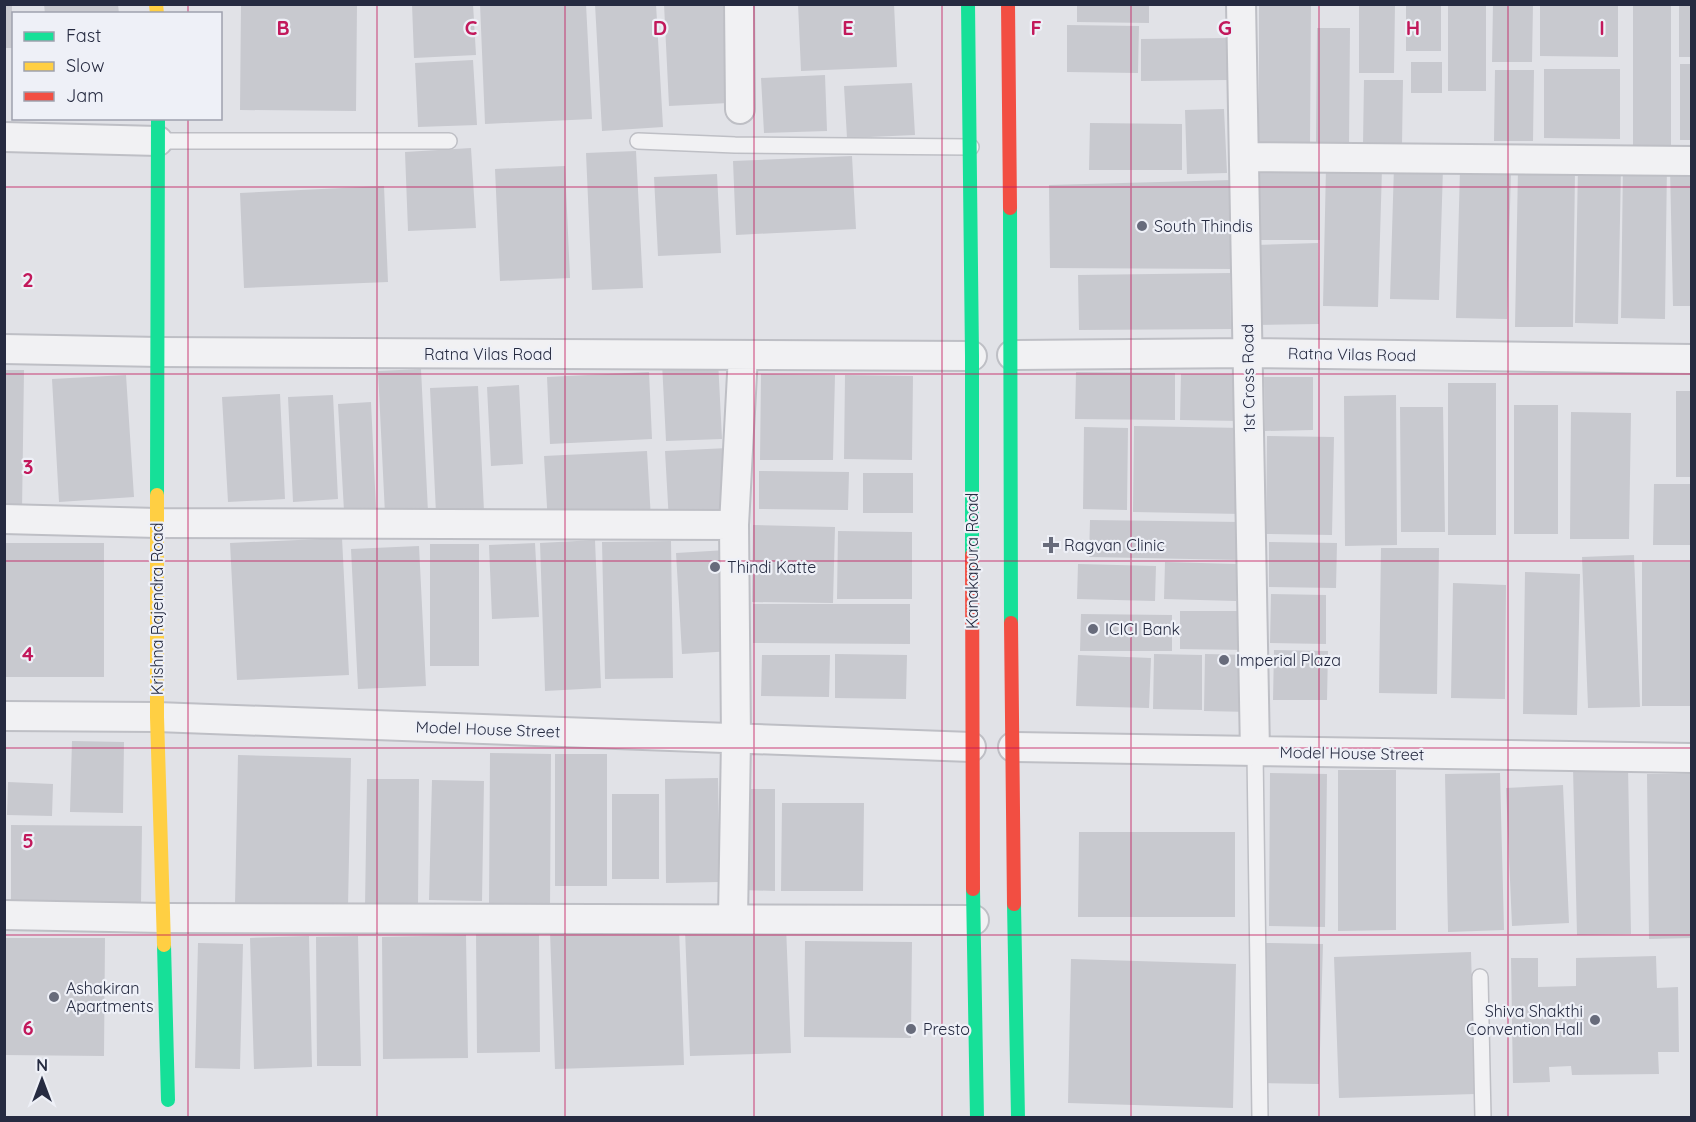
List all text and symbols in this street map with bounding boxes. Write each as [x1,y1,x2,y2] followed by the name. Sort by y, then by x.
[12,12,222,120] legend
[276,15,290,40] text: B
[465,15,478,40] text: C
[653,15,667,40] text: D
[842,15,854,40] text: E
[1030,15,1042,40] text: F
[1218,15,1232,40] text: G
[1406,15,1420,40] text: H
[1599,15,1605,40] text: I
[66,24,101,47] text: Fast
[66,54,104,77] text: Slow
[66,84,104,107] text: Jam
[1154,216,1253,236] place label: South Thindis
[1135,219,1149,233] marker: South Thindis
[22,267,34,292] text: 2
[1237,324,1259,432] street label: 1st Cross Road
[1288,343,1416,365] street label: Ratna Vilas Road
[424,344,552,364] street label: Ratna Vilas Road
[23,454,33,479] text: 3
[962,493,982,629] street label: Kanakapura Road
[147,523,167,695] street label: Krishna Rajendra Road
[1064,535,1165,555] place label: Ragvan Clinic
[1042,536,1060,554] marker: Ragvan Clinic
[727,557,816,577] place label: Thindi Katte
[708,560,722,574] marker: Thindi Katte
[1105,619,1180,639] place label: ICICI Bank
[1086,622,1100,636] marker: ICICI Bank
[22,641,34,666] text: 4
[1236,650,1341,670] place label: Imperial Plaza
[1217,653,1231,667] marker: Imperial Plaza
[415,716,561,742] street label: Model House Street
[1280,742,1424,764] street label: Model House Street
[22,828,34,853] text: 5
[66,978,153,1016] place label: Ashakiran Apartments
[47,990,61,1004] marker: Ashakiran Apartments
[1466,1001,1583,1039] place label: Shiva Shakthi Convention Hall
[1588,1013,1602,1027] marker: Shiva Shakthi Convention Hall
[22,1015,34,1040] text: 6
[923,1019,970,1039] place label: Presto
[904,1022,918,1036] marker: Presto
[12,1050,72,1110] north arrow
[36,1055,48,1075] text: N

